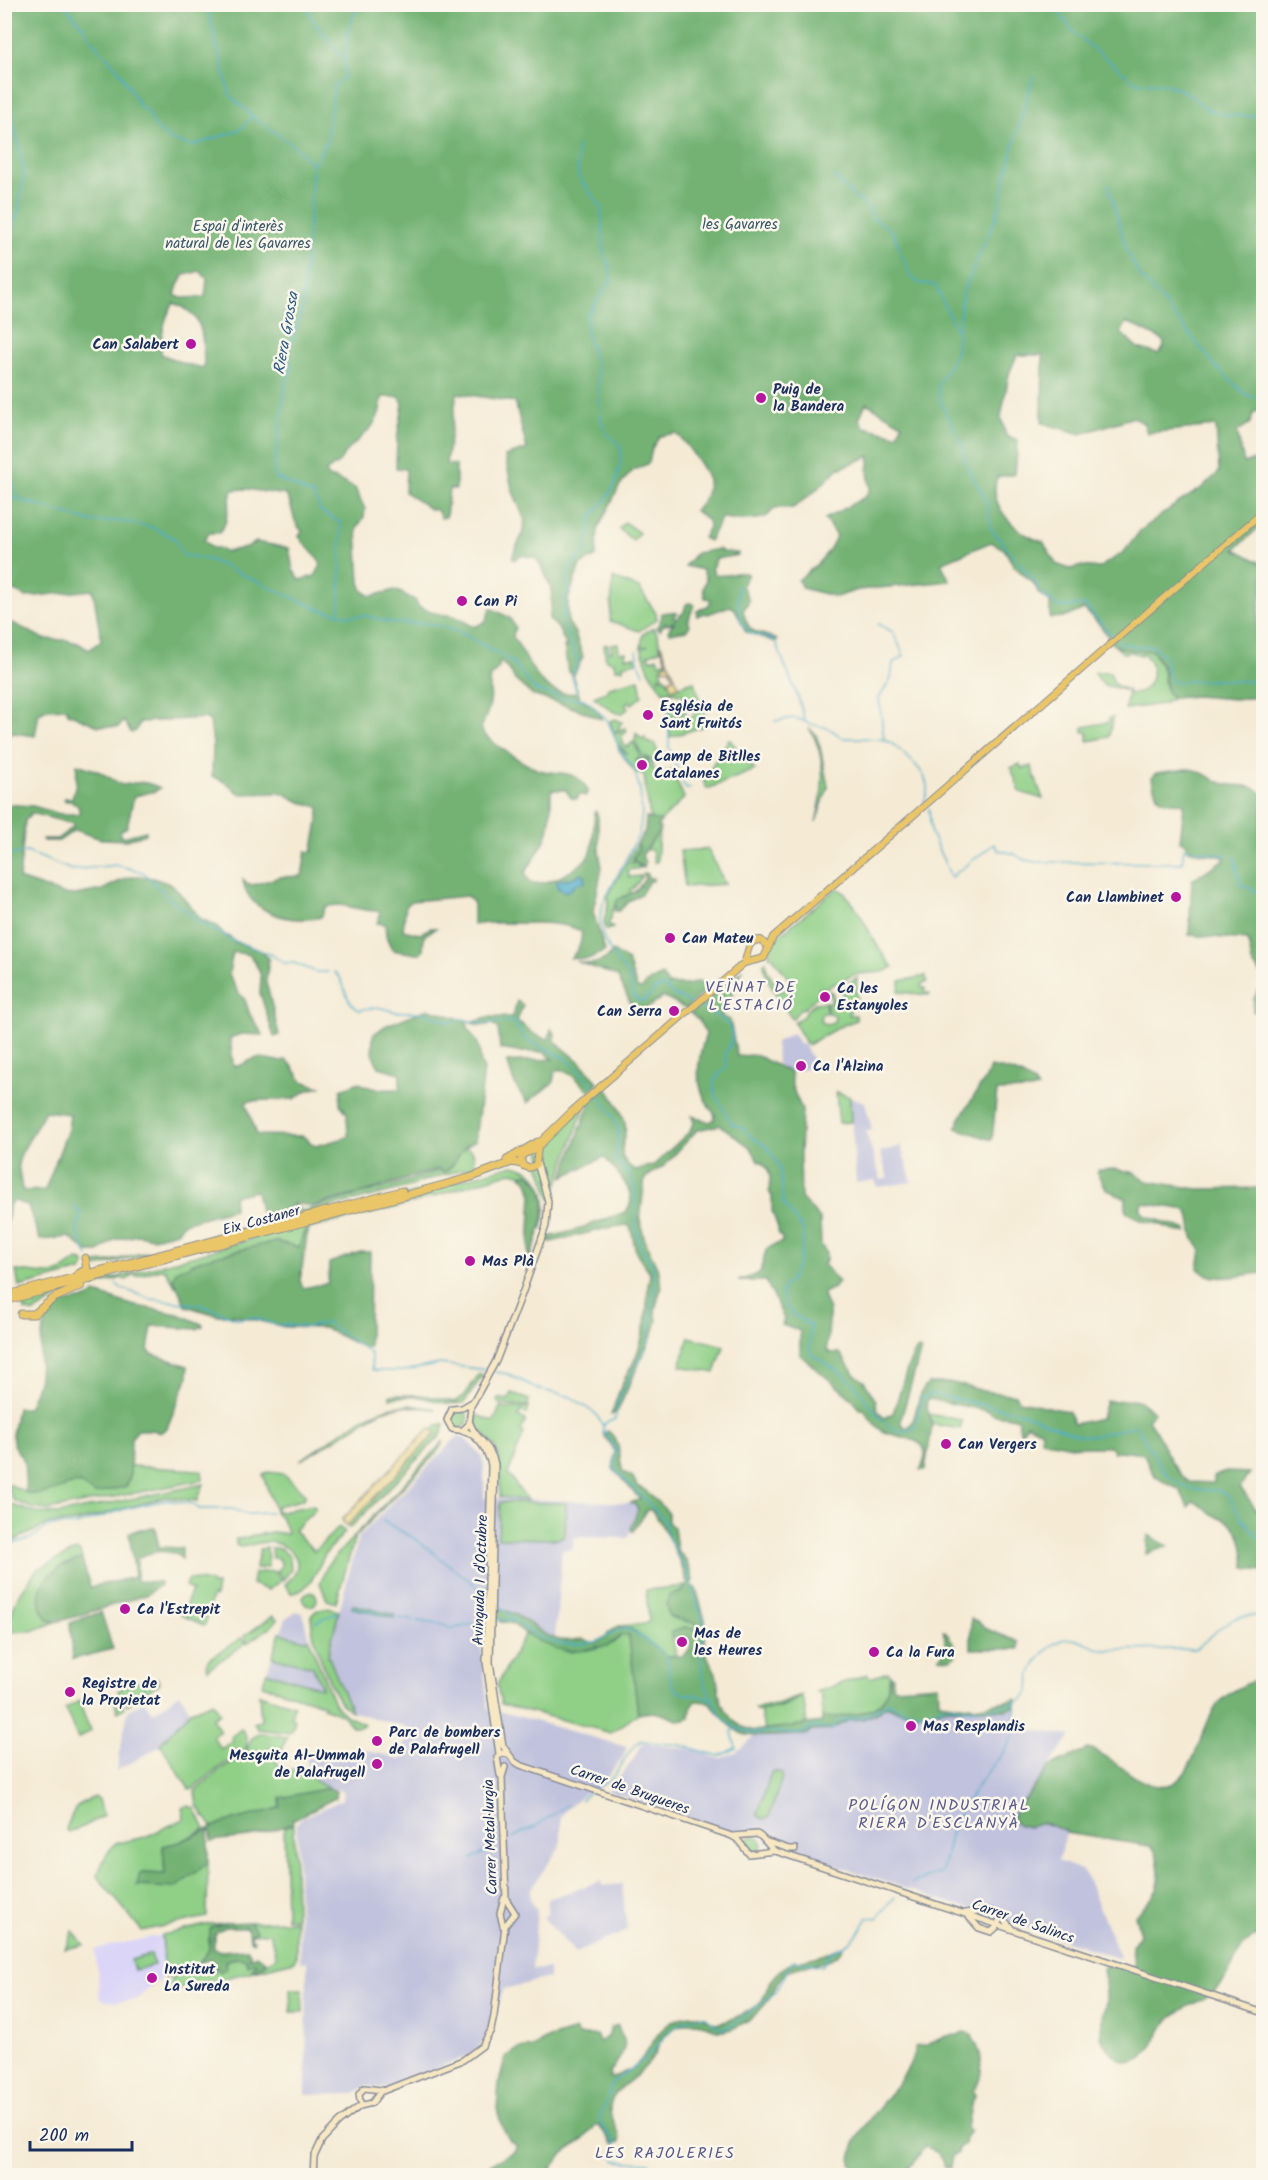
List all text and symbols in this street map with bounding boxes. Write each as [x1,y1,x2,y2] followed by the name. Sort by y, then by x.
[702,213,778,237] park label: les Gavarres
[165,215,311,256] park label: Espai d'interès natural de les Gavarres
[267,289,306,376] water label: Riera Grossa
[92,333,179,357] place label: Can Salabert
[184,337,198,351] marker: Can Salabert
[773,378,845,419] place label: Puig de la Bandera
[754,391,768,405] marker: Puig de la Bandera
[474,590,518,614] place label: Can Pi
[455,594,469,608] marker: Can Pi
[660,695,742,736] place label: Església de Sant Fruitós
[641,708,655,722] marker: Església de Sant Fruitós
[654,745,761,786] place label: Camp de Bitlles Catalanes
[635,758,649,772] marker: Camp de Bitlles Catalanes
[1066,886,1164,910] place label: Can Llambinet
[1169,890,1183,904] marker: Can Llambinet
[682,927,754,951] place label: Can Mateu
[663,931,677,945] marker: Can Mateu
[705,975,797,1018] district label: VEÏNAT DE L'ESTACIÓ
[837,977,908,1018] place label: Ca les Estanyoles
[818,990,832,1004] marker: Ca les Estanyoles
[597,1000,662,1024] place label: Can Serra
[667,1004,681,1018] marker: Can Serra
[813,1055,884,1079] place label: Ca l'Alzina
[794,1059,808,1073] marker: Ca l'Alzina
[220,1199,304,1243] street label: Eix Costaner
[482,1250,534,1274] place label: Mas Plà
[463,1254,477,1268] marker: Mas Plà
[958,1433,1037,1457] place label: Can Vergers
[939,1437,953,1451] marker: Can Vergers
[467,1514,495,1646] street label: Avinguda 1 d'Octubre
[137,1598,221,1622] place label: Ca l'Estrepit
[118,1602,132,1616] marker: Ca l'Estrepit
[694,1622,762,1663] place label: Mas de les Heures
[675,1635,689,1649] marker: Mas de les Heures
[886,1641,955,1665] place label: Ca la Fura
[867,1645,881,1659] marker: Ca la Fura
[82,1672,161,1713] place label: Registre de la Propietat
[63,1685,77,1699] marker: Registre de la Propietat
[923,1715,1025,1739] place label: Mas Resplandis
[904,1719,918,1733] marker: Mas Resplandis
[389,1721,501,1762] place label: Parc de bombers de Palafrugell
[370,1734,384,1748] marker: Parc de bombers de Palafrugell
[229,1744,365,1785] place label: Mesquita Al-Ummah de Palafrugell
[370,1757,384,1771] marker: Mesquita Al-Ummah de Palafrugell
[567,1758,693,1822] street label: Carrer de Brugueres
[477,1779,505,1895] street label: Carrer Metal·lurgia
[848,1793,1030,1836] district label: POLÍGON INDUSTRIAL RIERA D'ESCLANYÀ
[968,1893,1078,1951] street label: Carrer de Salincs
[164,1958,230,1999] place label: Institut La Sureda
[145,1971,159,1985] marker: Institut La Sureda
[30,2114,132,2152] scale bar
[39,2122,89,2151] text: 200 m
[595,2141,735,2166] district label: LES RAJOLERIES

